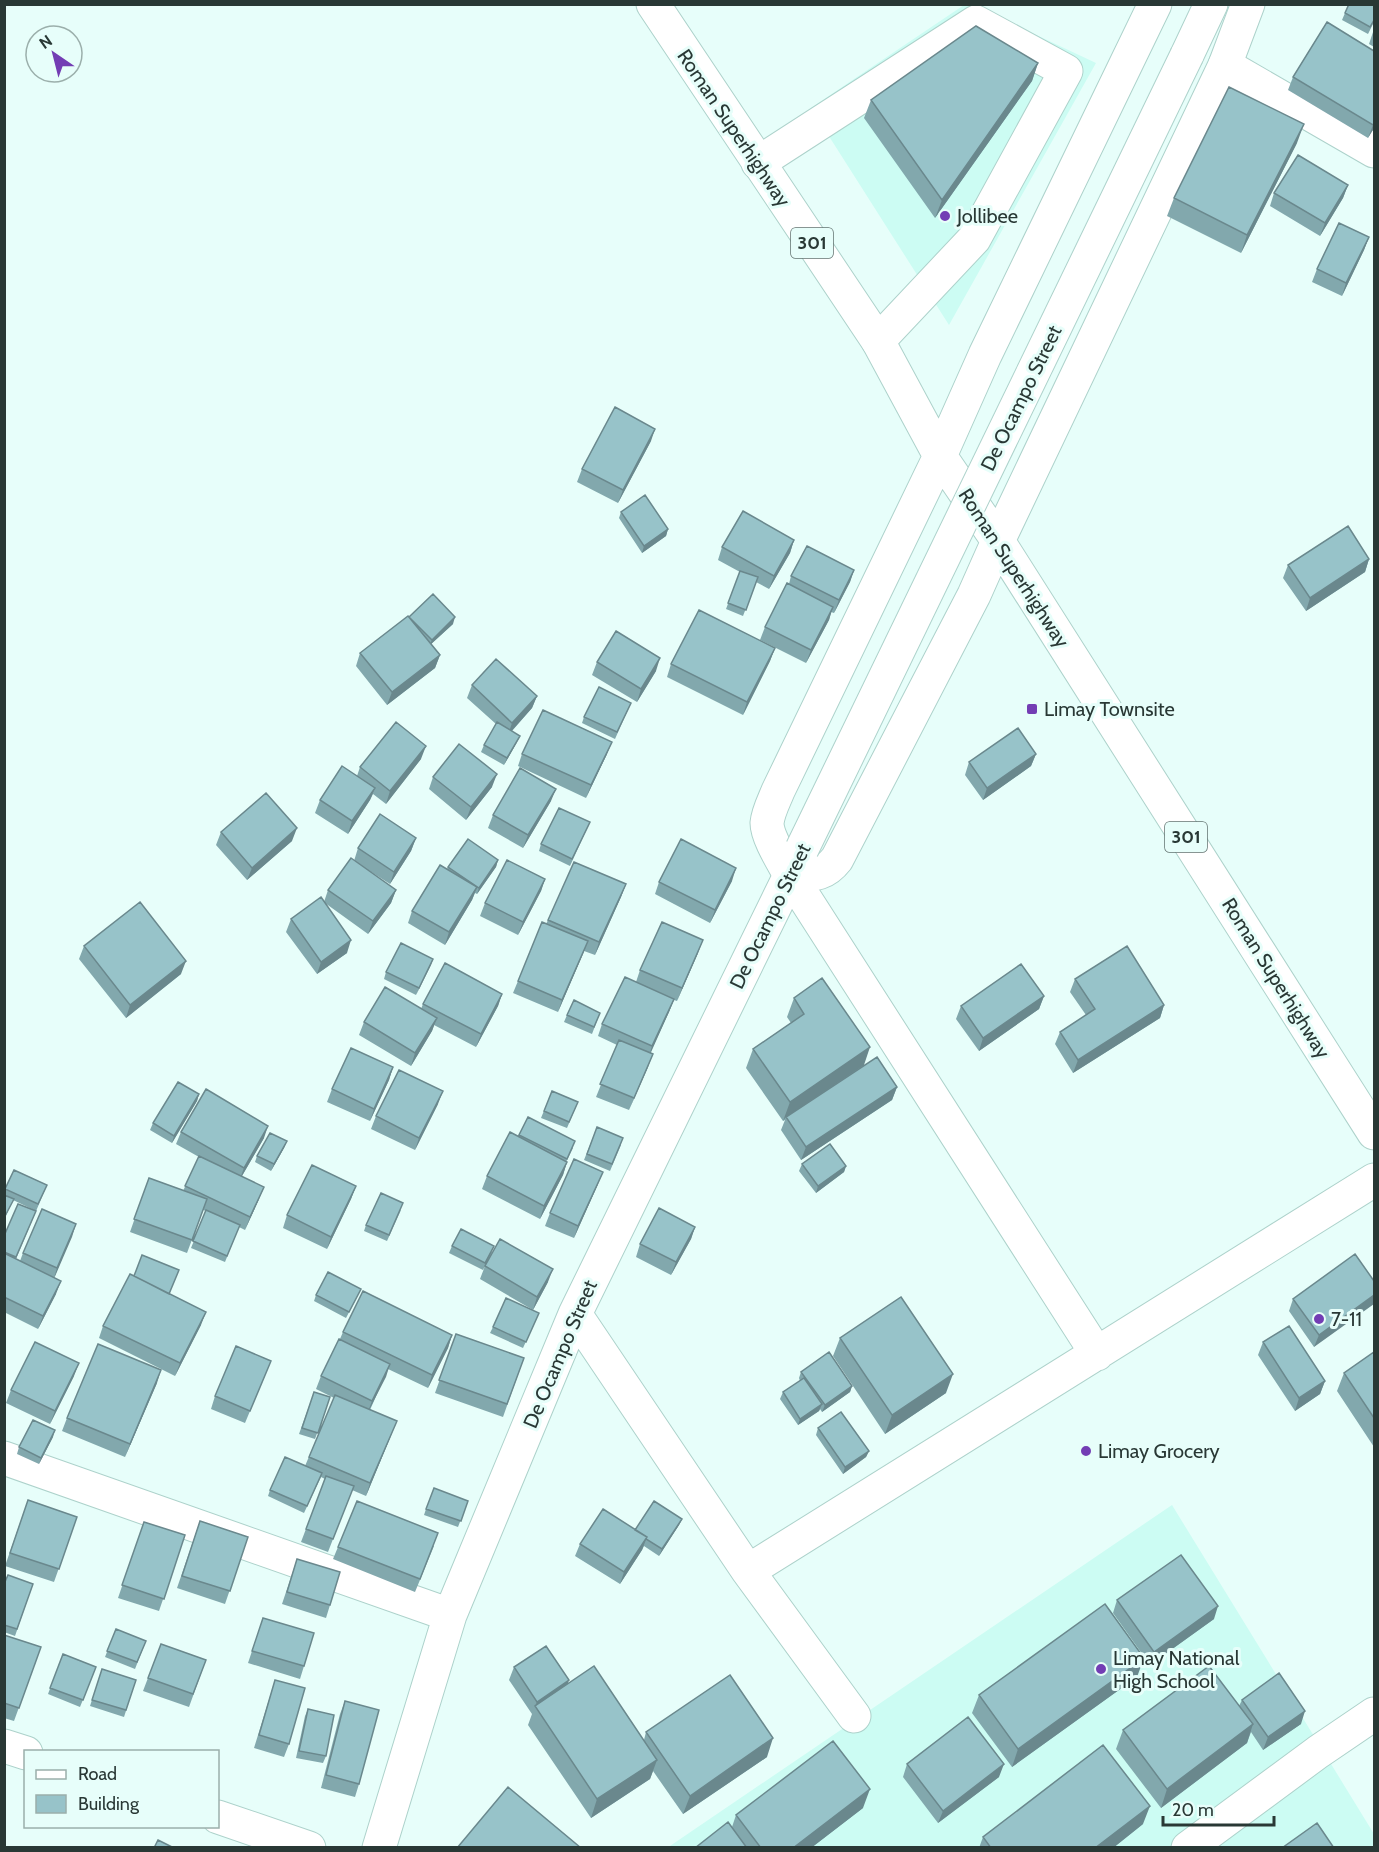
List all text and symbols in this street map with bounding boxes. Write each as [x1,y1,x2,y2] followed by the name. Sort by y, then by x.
[24,24,84,84] north arrow
[36,31,56,53] text: N
[672,45,796,211] street label: Roman Superhighway
[956,204,1018,228] place label: Jollibee
[938,209,952,223] marker: Jollibee
[791,228,833,258] road number: 301
[975,321,1067,475] street label: De Ocampo Street
[954,484,1074,652] street label: Roman Superhighway
[1044,697,1175,721] place label: Limay Townsite
[1025,702,1039,716] marker: Limay Townsite
[1165,822,1207,852] road number: 301
[724,839,816,993] street label: De Ocampo Street
[1217,893,1335,1063] street label: Roman Superhighway
[518,1276,602,1432] street label: De Ocampo Street
[1331,1307,1362,1331] place label: 7-11
[1312,1312,1326,1326] marker: 7-11
[1098,1439,1220,1463] place label: Limay Grocery
[1079,1444,1093,1458] marker: Limay Grocery
[1113,1646,1240,1693] place label: Limay National High School
[1094,1662,1108,1676] marker: Limay National High School
[24,1750,219,1828] legend
[78,1763,117,1785] text: Road
[1163,1789,1274,1827] scale bar
[78,1793,140,1815] text: Building
[1172,1799,1214,1821] text: 20 m

